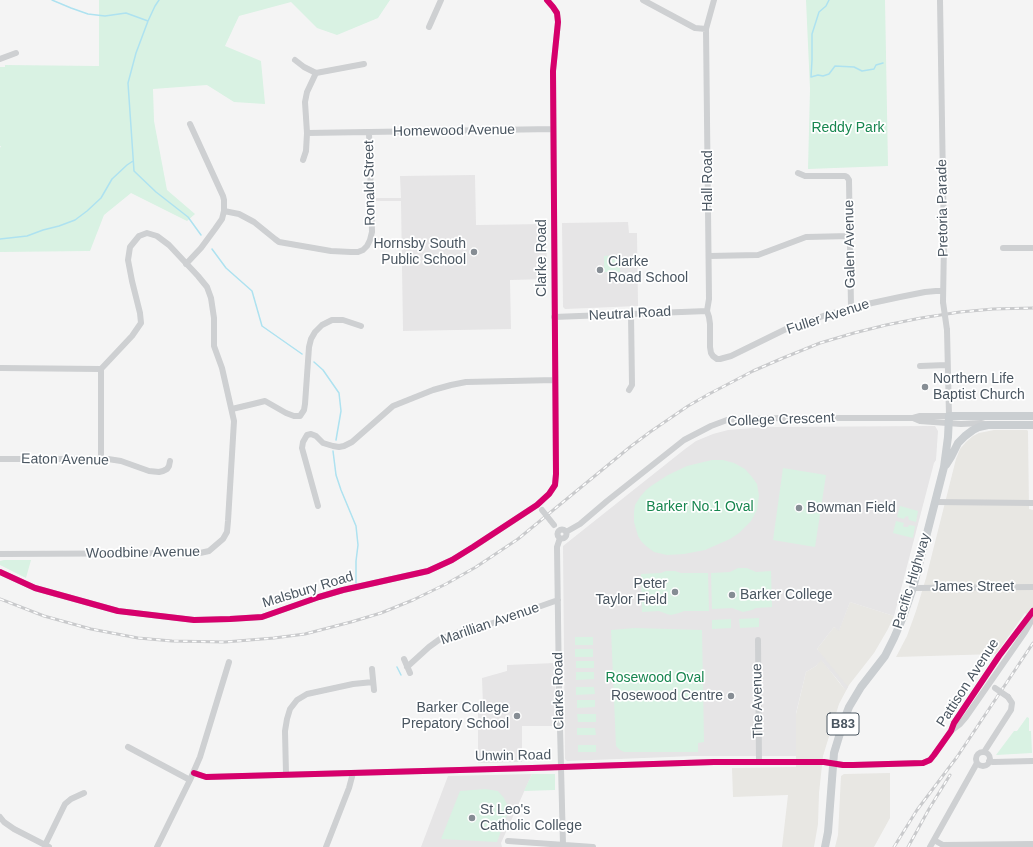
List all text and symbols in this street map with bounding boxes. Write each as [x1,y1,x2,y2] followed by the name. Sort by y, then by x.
[811,120,885,136] park label: Reddy Park
[393,122,515,140] street label: Homewood Avenue
[361,140,379,226] street label: Ronald Street
[700,150,716,212] street label: Hall Road
[934,159,952,257] street label: Pretoria Parade
[841,200,859,288] street label: Galen Avenue
[534,219,550,297] street label: Clarke Road
[373,236,466,268] place label: Hornsby South Public School
[469,247,479,257] marker: Hornsby South Public School
[608,254,688,286] place label: Clarke Road School
[595,265,605,275] marker: Clarke Road School
[784,296,872,338] street label: Fuller Avenue
[588,303,672,325] street label: Neutral Road
[933,371,1025,404] place label: Northern Life Baptist Church
[920,382,930,392] marker: Northern Life Baptist Church
[727,410,835,430] street label: College Crescent
[21,451,109,469] street label: Eaton Avenue
[646,499,754,515] park label: Barker No.1 Oval
[807,500,896,516] place label: Bowman Field
[794,503,804,513] marker: Bowman Field
[890,531,934,631] street label: Pacific Highway
[86,544,200,562] street label: Woodbine Avenue
[261,568,355,612] street label: Malsbury Road
[595,576,667,608] place label: Peter Taylor Field
[932,579,1014,595] street label: James Street
[670,587,680,597] marker: Peter Taylor Field
[740,587,833,603] place label: Barker College
[727,590,737,600] marker: Barker College
[438,599,542,649] street label: Marillian Avenue
[933,636,1003,730] street label: Pattison Avenue
[550,652,568,730] street label: Clarke Road
[749,663,767,739] street label: The Avenue
[606,670,704,686] park label: Rosewood Oval
[611,688,723,704] place label: Rosewood Centre
[726,691,736,701] marker: Rosewood Centre
[402,700,509,732] place label: Barker College Prepatory School
[512,711,522,721] marker: Barker College Prepatory School
[827,713,859,735] road number: B83
[475,747,551,765] street label: Unwin Road
[480,802,582,834] place label: St Leo's Catholic College
[467,813,477,823] marker: St Leo's Catholic College

